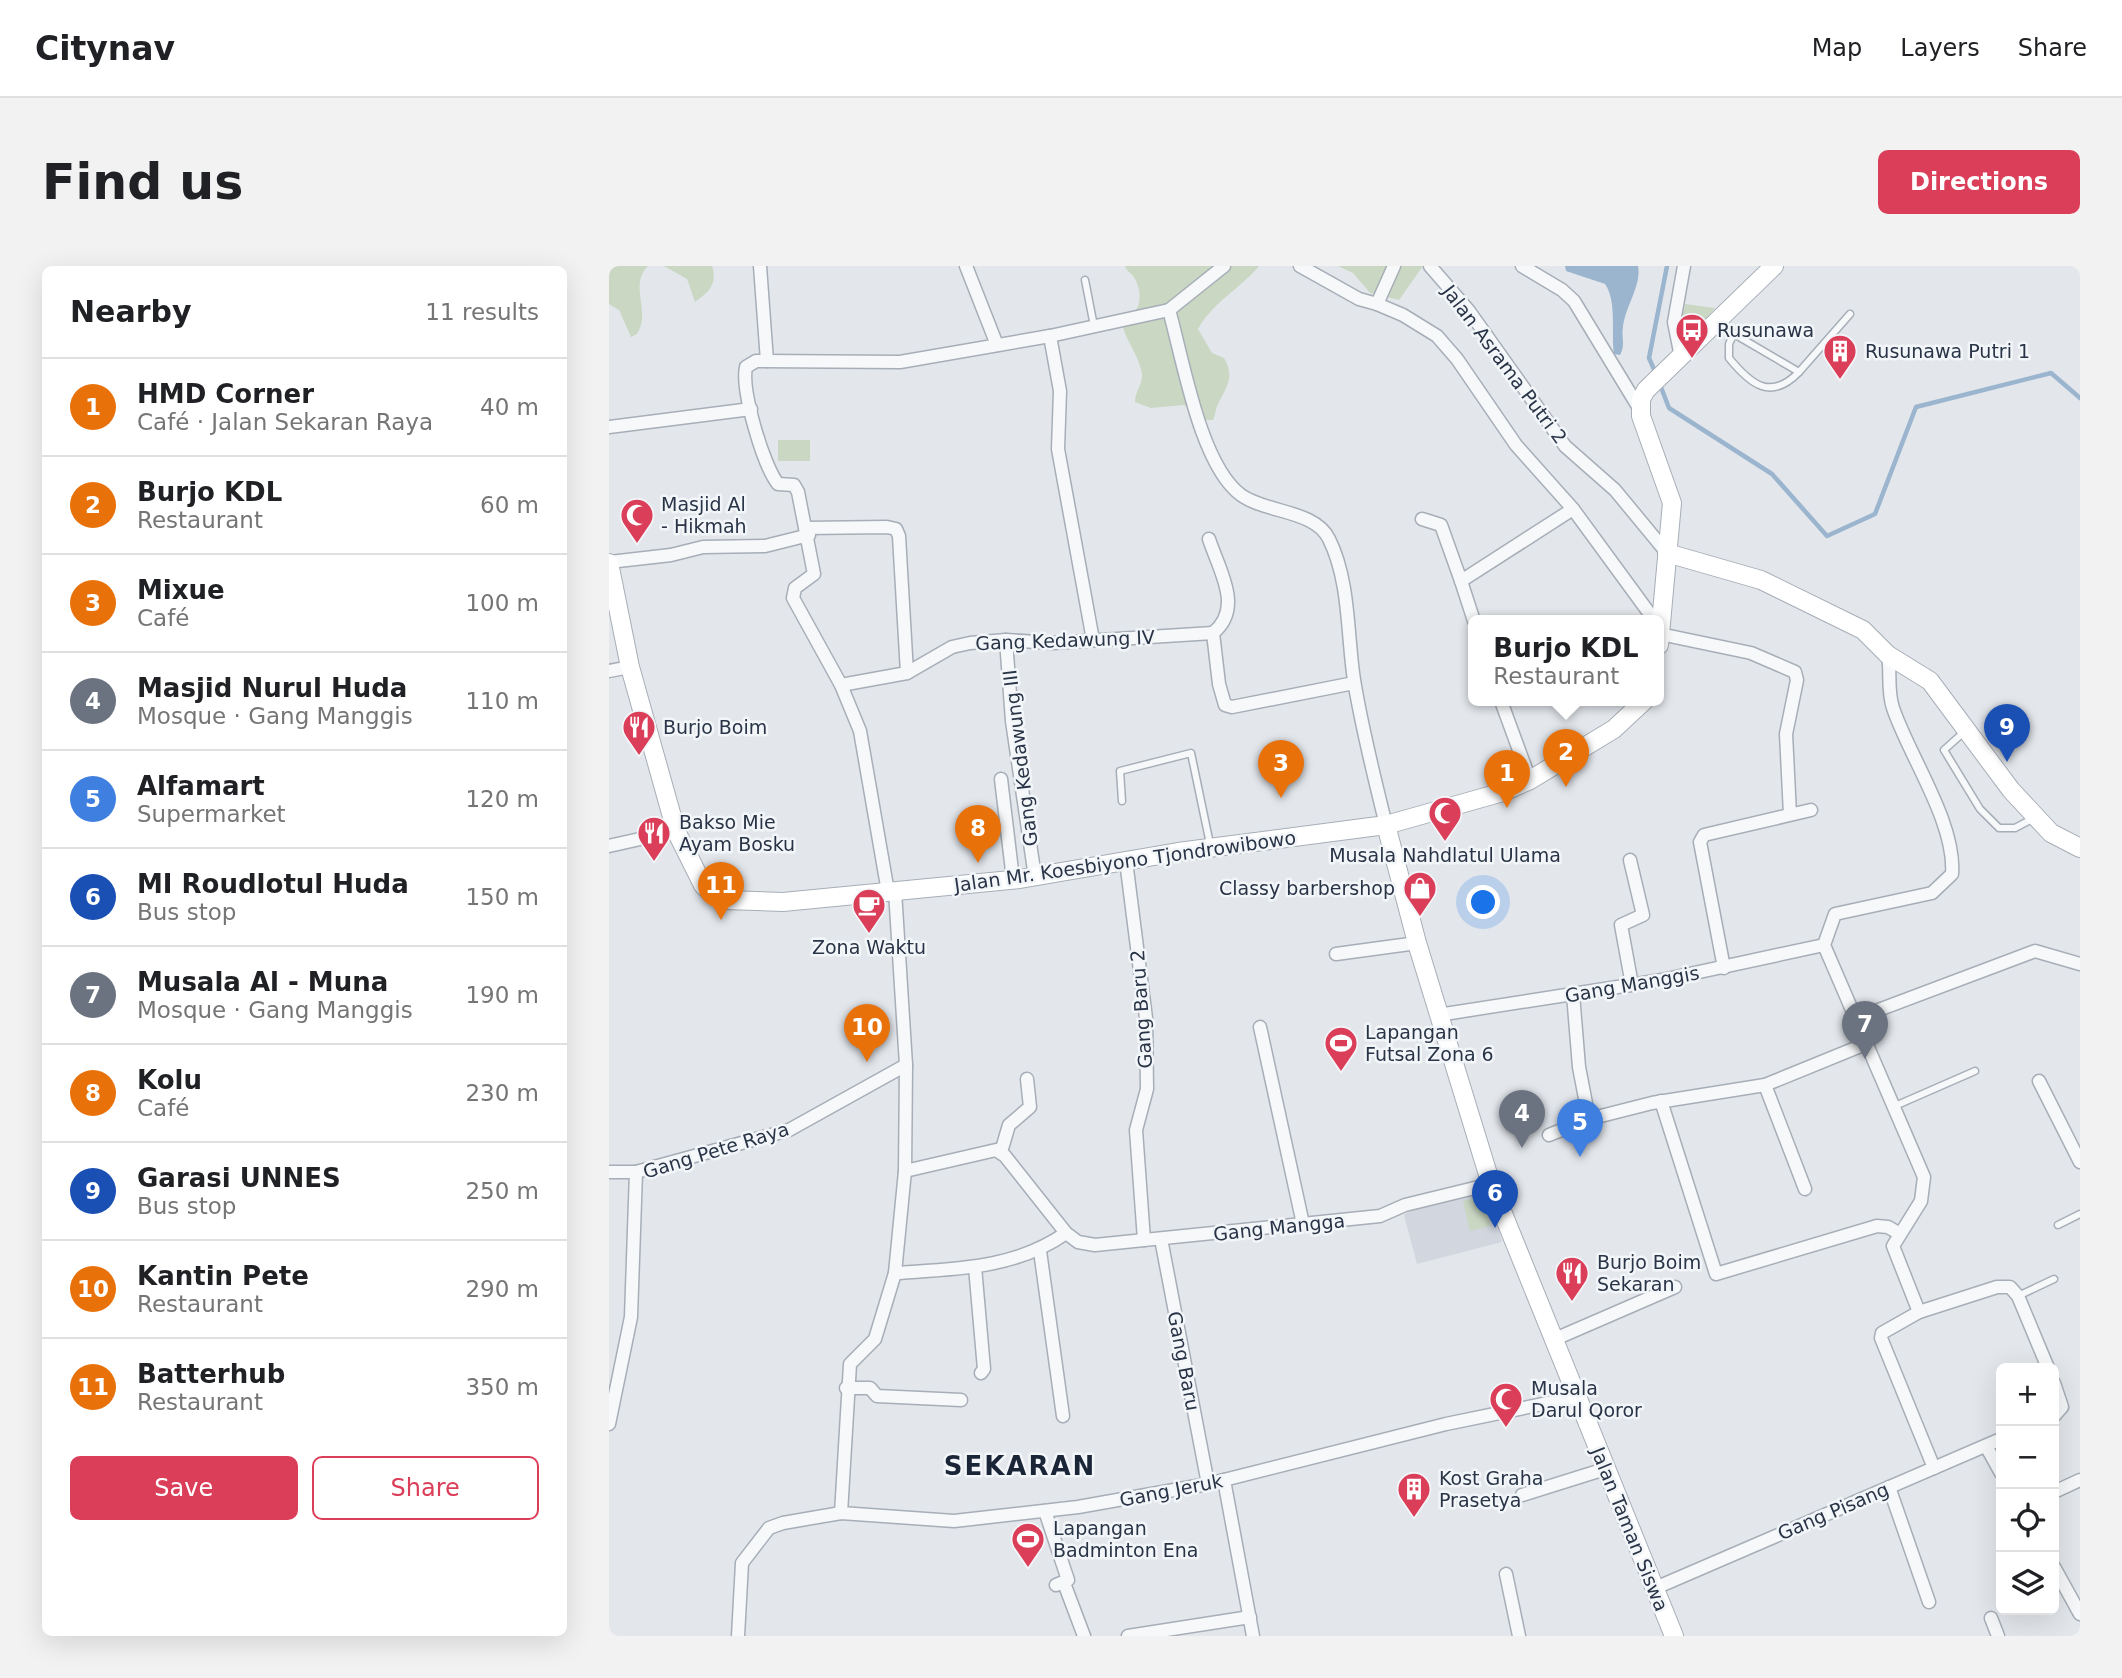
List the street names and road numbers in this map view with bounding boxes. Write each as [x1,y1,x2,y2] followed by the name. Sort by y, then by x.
[1438,280,1572,448] street label: Jalan Asrama Putri 2
[975,626,1155,654] street label: Gang Kedawung IV
[998,668,1042,848] street label: Gang Kedawung III
[952,826,1297,896] street label: Jalan Mr. Koesbiyono Tjondrowibowo
[1126,949,1156,1069] street label: Gang Baru 2
[1563,961,1701,1007] street label: Gang Manggis
[640,1117,792,1183] street label: Gang Pete Raya
[1212,1209,1346,1245] street label: Gang Mangga
[1164,1309,1204,1413] street label: Gang Baru
[1587,1443,1673,1614] street label: Jalan Taman Siswa
[1118,1469,1224,1511] street label: Gang Jeruk
[1774,1478,1892,1544] street label: Gang Pisang

